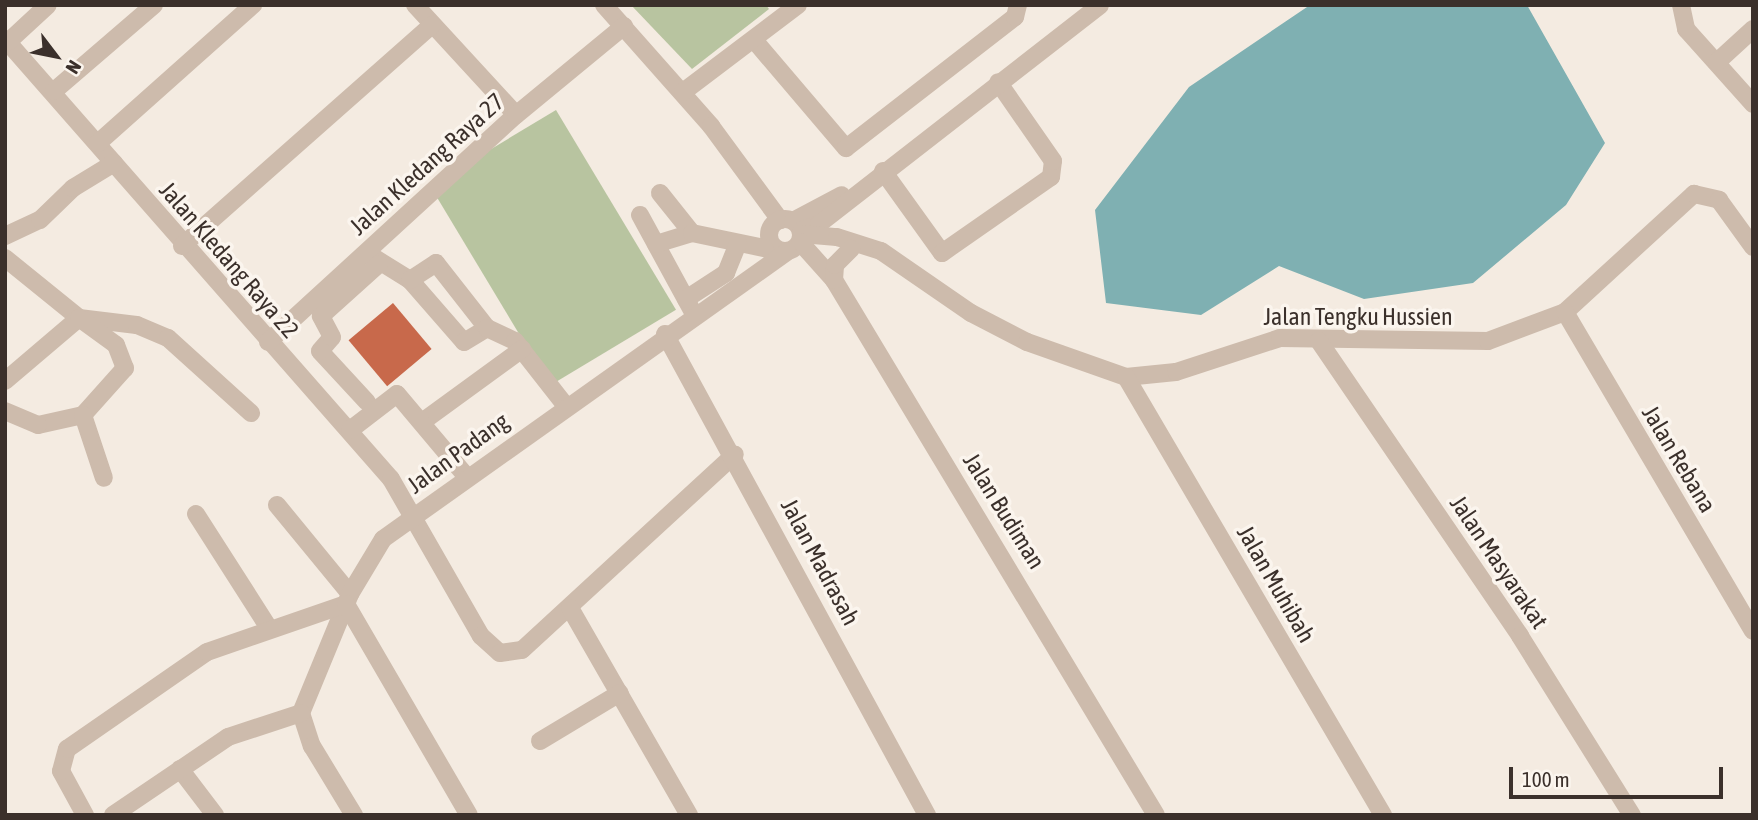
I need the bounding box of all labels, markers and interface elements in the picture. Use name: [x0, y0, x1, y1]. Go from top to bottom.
north arrow: [21, 21, 91, 91]
text: N: [62, 57, 86, 78]
street label: Jalan Kledang Raya 27: [344, 87, 510, 241]
street label: Jalan Kledang Raya 22: [153, 176, 305, 344]
street label: Jalan Tengku Hussien: [1263, 303, 1453, 331]
street label: Jalan Rebana: [1636, 400, 1722, 518]
street label: Jalan Padang: [402, 407, 514, 499]
street label: Jalan Budiman: [957, 448, 1051, 574]
street label: Jalan Masyarakat: [1444, 490, 1554, 634]
street label: Jalan Madrasah: [775, 494, 865, 630]
street label: Jalan Muhibah: [1231, 520, 1321, 648]
scale bar: [1513, 754, 1726, 798]
text: 100 m: [1522, 767, 1570, 791]

